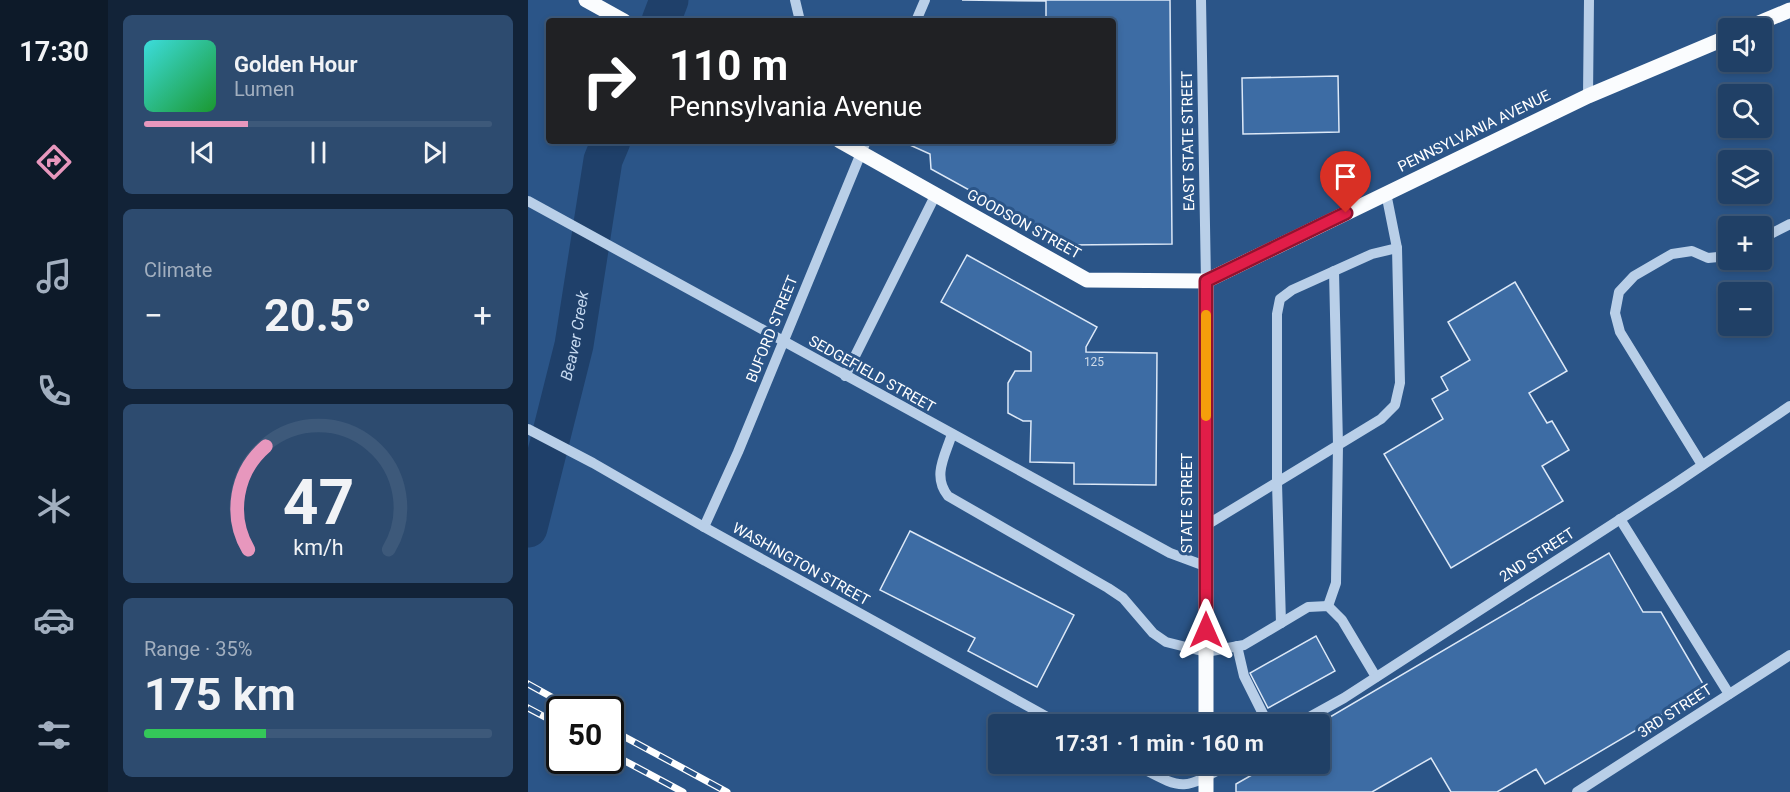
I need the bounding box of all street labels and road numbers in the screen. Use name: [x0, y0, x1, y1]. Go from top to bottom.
street label: EAST STATE STREET: [1178, 71, 1198, 211]
street label: PENNSYLVANIA AVENUE: [1395, 86, 1554, 176]
street label: GOODSON STREET: [964, 185, 1084, 263]
street label: BUFORD STREET: [742, 273, 802, 385]
street label: SEDGEFIELD STREET: [806, 332, 938, 416]
street label: STATE STREET: [1178, 453, 1196, 553]
street label: WASHINGTON STREET: [729, 519, 873, 609]
street label: 2ND STREET: [1496, 524, 1578, 586]
street label: 3RD STREET: [1635, 680, 1715, 742]

